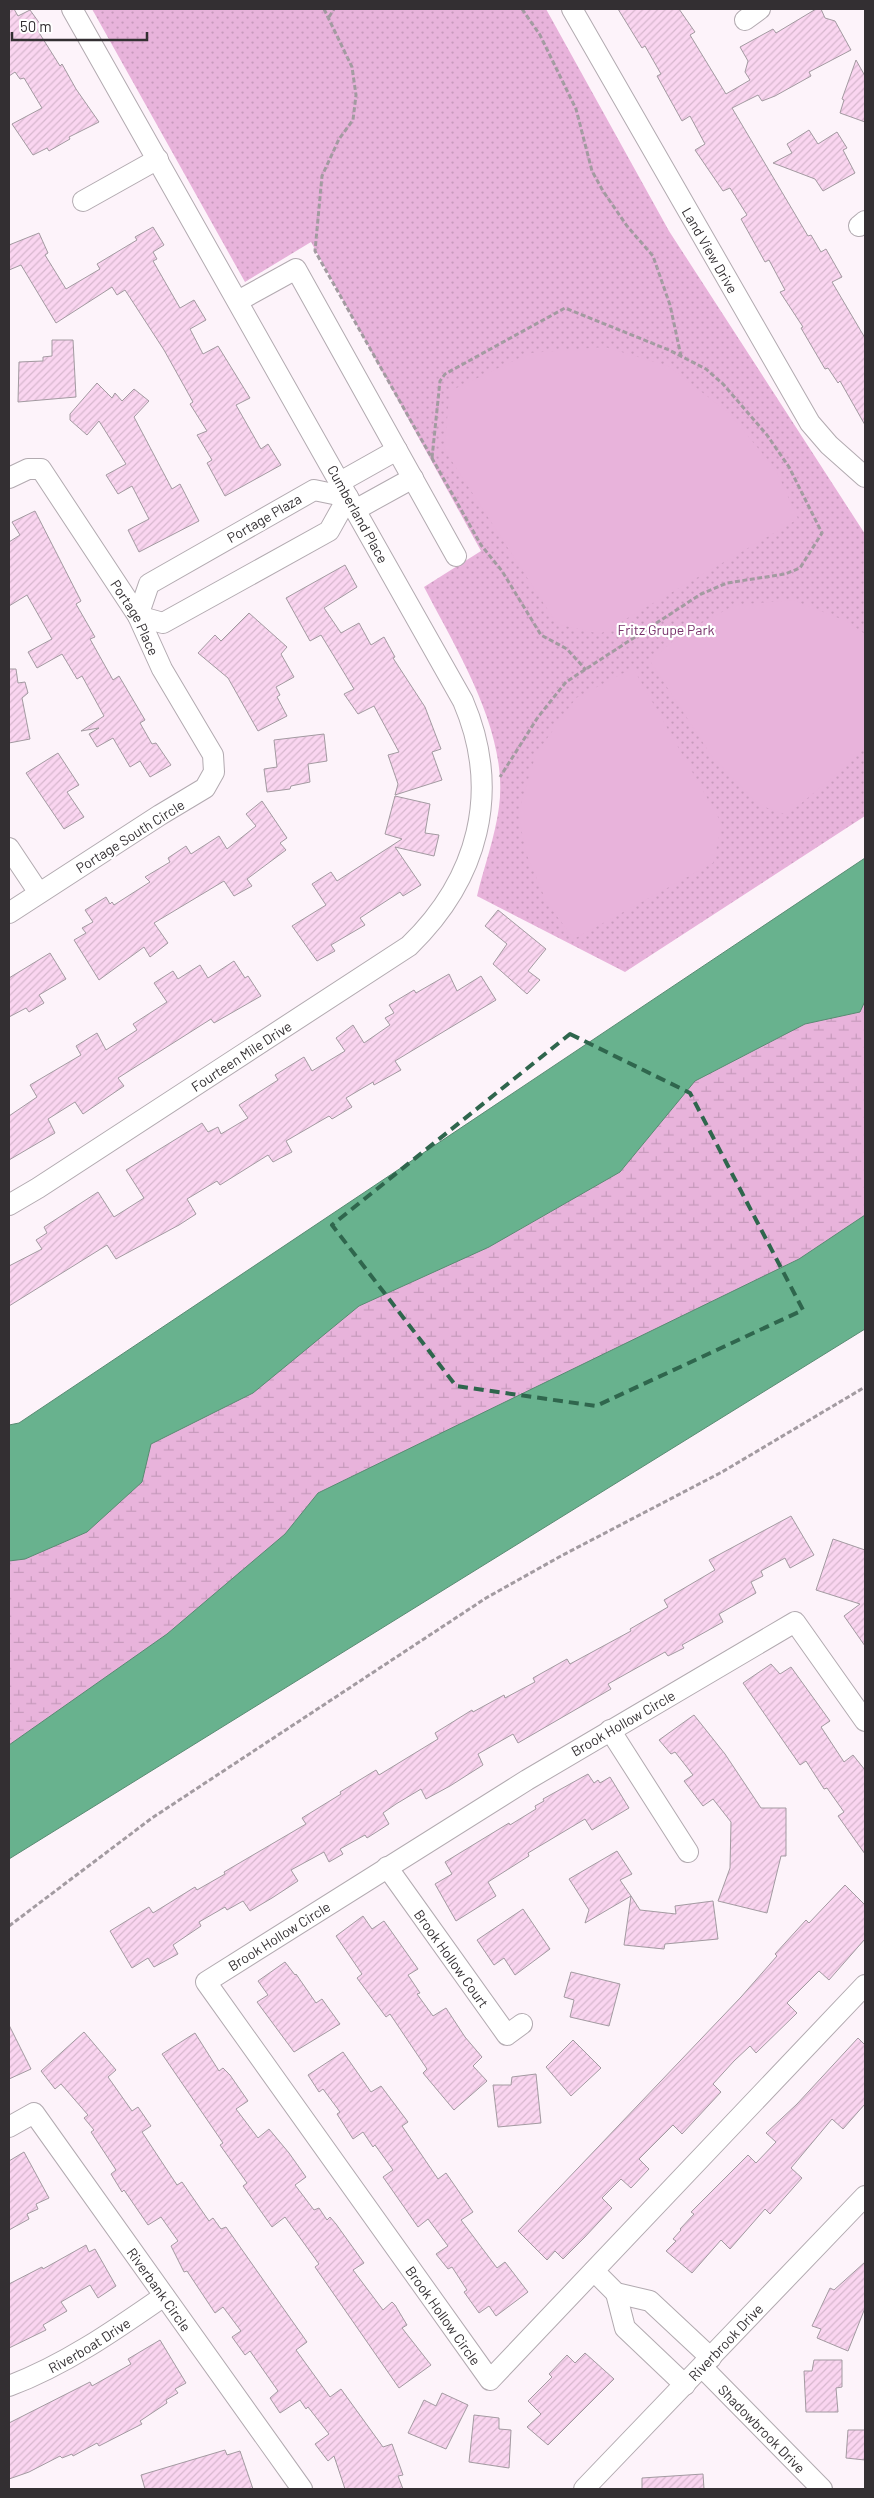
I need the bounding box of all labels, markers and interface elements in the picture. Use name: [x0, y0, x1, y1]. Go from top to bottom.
scale bar: [12, 10, 148, 42]
text: 50 m: [20, 17, 52, 35]
street label: Land View Drive: [679, 204, 742, 296]
street label: Cumberland Place: [324, 462, 392, 566]
street label: Portage Plaza: [224, 490, 304, 546]
street label: Portage Place: [108, 576, 163, 658]
park label: Fritz Grupe Park: [617, 621, 715, 638]
street label: Portage South Circle: [73, 796, 187, 876]
street label: Fourteen Mile Drive: [188, 1017, 294, 1094]
street label: Brook Hollow Circle: [568, 1686, 678, 1760]
street label: Brook Hollow Circle: [225, 1898, 333, 1974]
street label: Brook Hollow Court: [411, 1906, 493, 2010]
street label: Riverbank Circle: [124, 2244, 195, 2334]
street label: Brook Hollow Circle: [403, 2262, 485, 2368]
street label: Riverbrook Drive: [684, 2300, 766, 2384]
street label: Riverboat Drive: [45, 2314, 133, 2376]
street label: Shadowbrook Drive: [715, 2381, 809, 2476]

